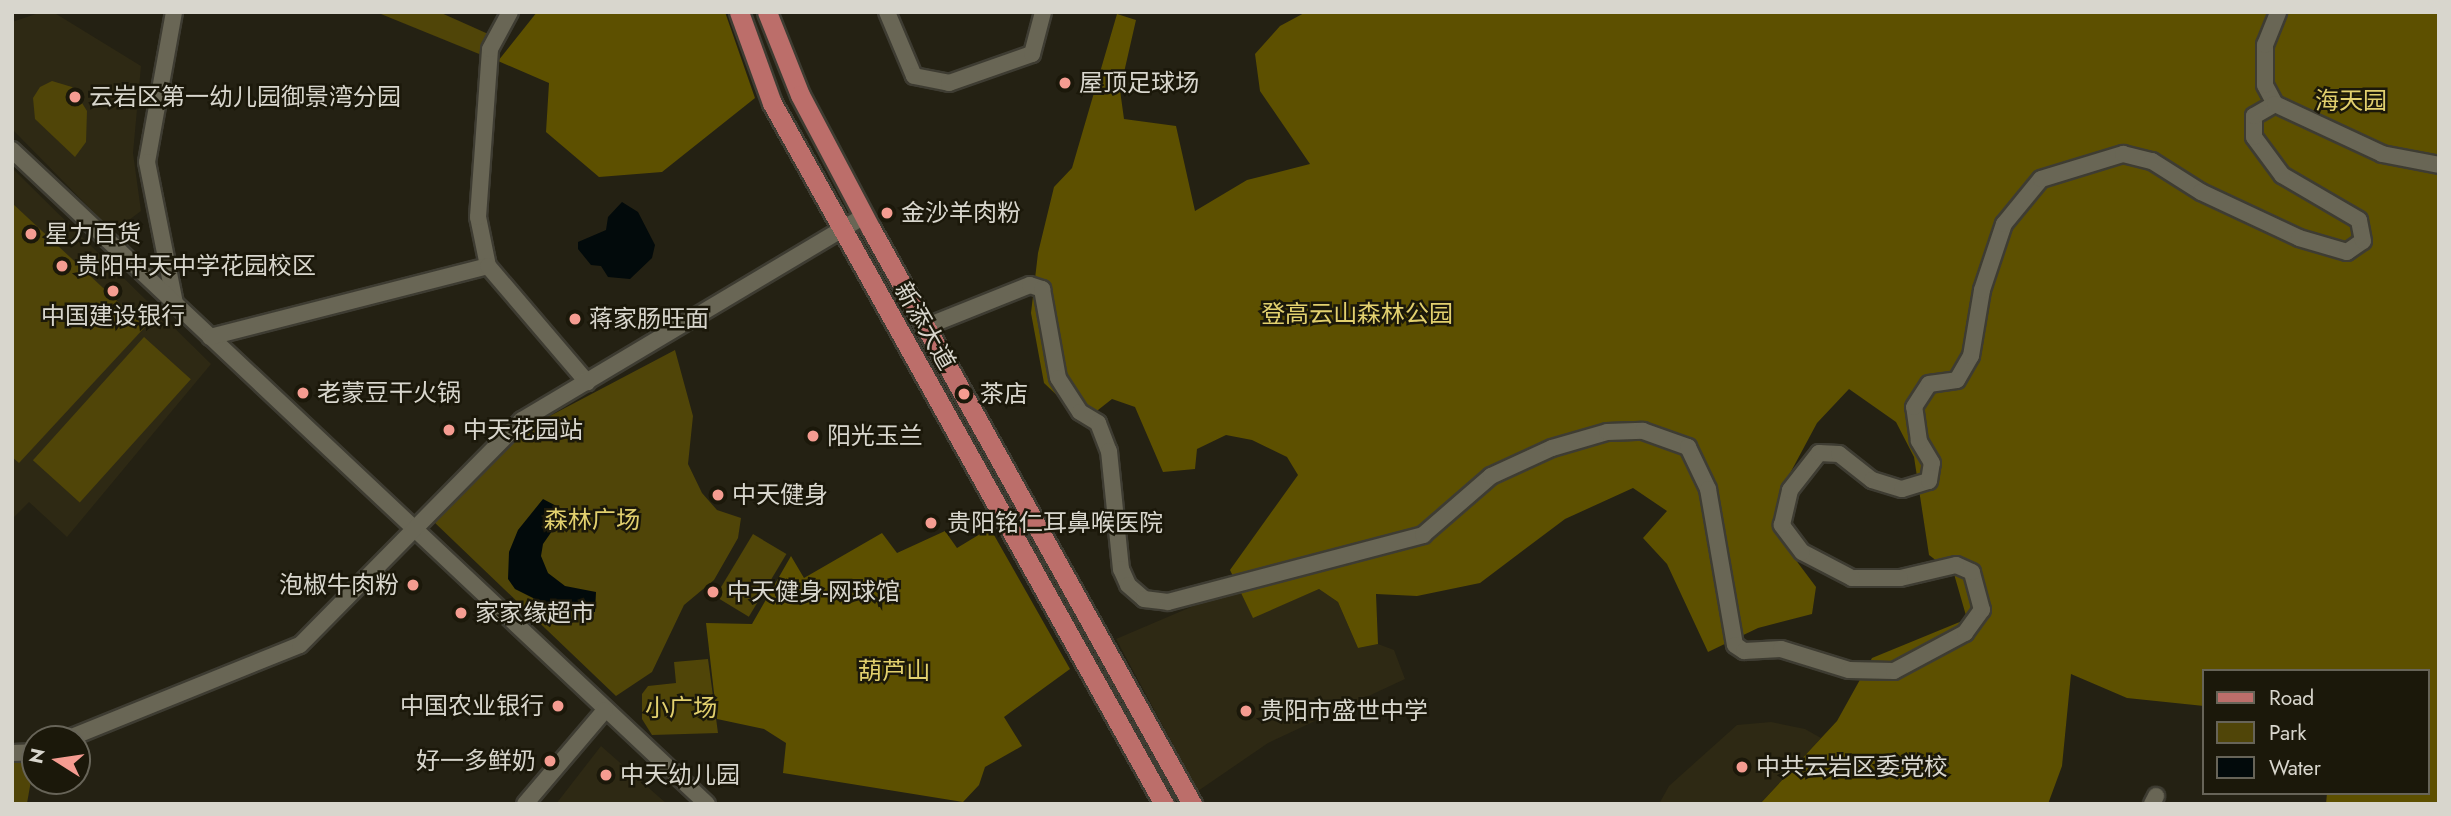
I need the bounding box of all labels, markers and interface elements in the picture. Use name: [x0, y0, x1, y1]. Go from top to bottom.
place label: 屋顶足球场: [1079, 69, 1199, 97]
marker: 屋顶足球场: [1057, 75, 1073, 91]
place label: 云岩区第一幼儿园御景湾分园: [89, 83, 401, 111]
park label: 海天园: [2315, 87, 2387, 115]
marker: 云岩区第一幼儿园御景湾分园: [67, 89, 83, 105]
place label: 金沙羊肉粉: [901, 199, 1021, 227]
marker: 金沙羊肉粉: [879, 205, 895, 221]
place label: 星力百货: [45, 220, 141, 248]
marker: 星力百货: [23, 226, 39, 242]
place label: 贵阳中天中学花园校区: [76, 252, 316, 280]
marker: 贵阳中天中学花园校区: [54, 258, 70, 274]
street label: 新添大道: [889, 277, 961, 375]
marker: 中国建设银行: [105, 283, 121, 299]
park label: 登高云山森林公园: [1261, 300, 1453, 328]
place label: 中国建设银行: [41, 302, 185, 330]
place label: 蒋家肠旺面: [589, 305, 709, 333]
marker: 蒋家肠旺面: [567, 311, 583, 327]
place label: 老蒙豆干火锅: [317, 379, 461, 407]
place label: 茶店: [980, 380, 1028, 408]
marker: 茶店: [954, 384, 974, 404]
marker: 老蒙豆干火锅: [295, 385, 311, 401]
place label: 中天花园站: [463, 416, 583, 444]
marker: 中天花园站: [441, 422, 457, 438]
place label: 阳光玉兰: [827, 422, 923, 450]
marker: 阳光玉兰: [805, 428, 821, 444]
place label: 中天健身: [732, 481, 828, 509]
marker: 中天健身: [710, 487, 726, 503]
park label: 森林广场: [544, 506, 640, 534]
place label: 贵阳铭仁耳鼻喉医院: [947, 509, 1163, 537]
marker: 贵阳铭仁耳鼻喉医院: [921, 513, 941, 533]
place label: 泡椒牛肉粉: [279, 571, 399, 599]
marker: 泡椒牛肉粉: [405, 577, 421, 593]
place label: 中天健身-网球馆: [727, 578, 900, 606]
marker: 中天健身-网球馆: [705, 584, 721, 600]
place label: 家家缘超市: [475, 599, 595, 627]
marker: 家家缘超市: [453, 605, 469, 621]
park label: 葫芦山: [858, 657, 930, 685]
legend: [2202, 669, 2430, 795]
text: Road: [2269, 683, 2314, 713]
place label: 中国农业银行: [400, 692, 544, 720]
park label: 小广场: [645, 694, 717, 722]
place label: 贵阳市盛世中学: [1260, 697, 1428, 725]
marker: 中国农业银行: [550, 698, 566, 714]
marker: 贵阳市盛世中学: [1238, 703, 1254, 719]
text: Park: [2269, 718, 2306, 748]
north arrow: [21, 725, 91, 795]
text: N: [22, 746, 52, 766]
place label: 好一多鲜奶: [416, 747, 536, 775]
marker: 好一多鲜奶: [542, 753, 558, 769]
place label: 中共云岩区委党校: [1756, 753, 1948, 781]
text: Water: [2269, 753, 2321, 783]
marker: 中共云岩区委党校: [1734, 759, 1750, 775]
place label: 中天幼儿园: [620, 761, 740, 789]
marker: 中天幼儿园: [598, 767, 614, 783]

